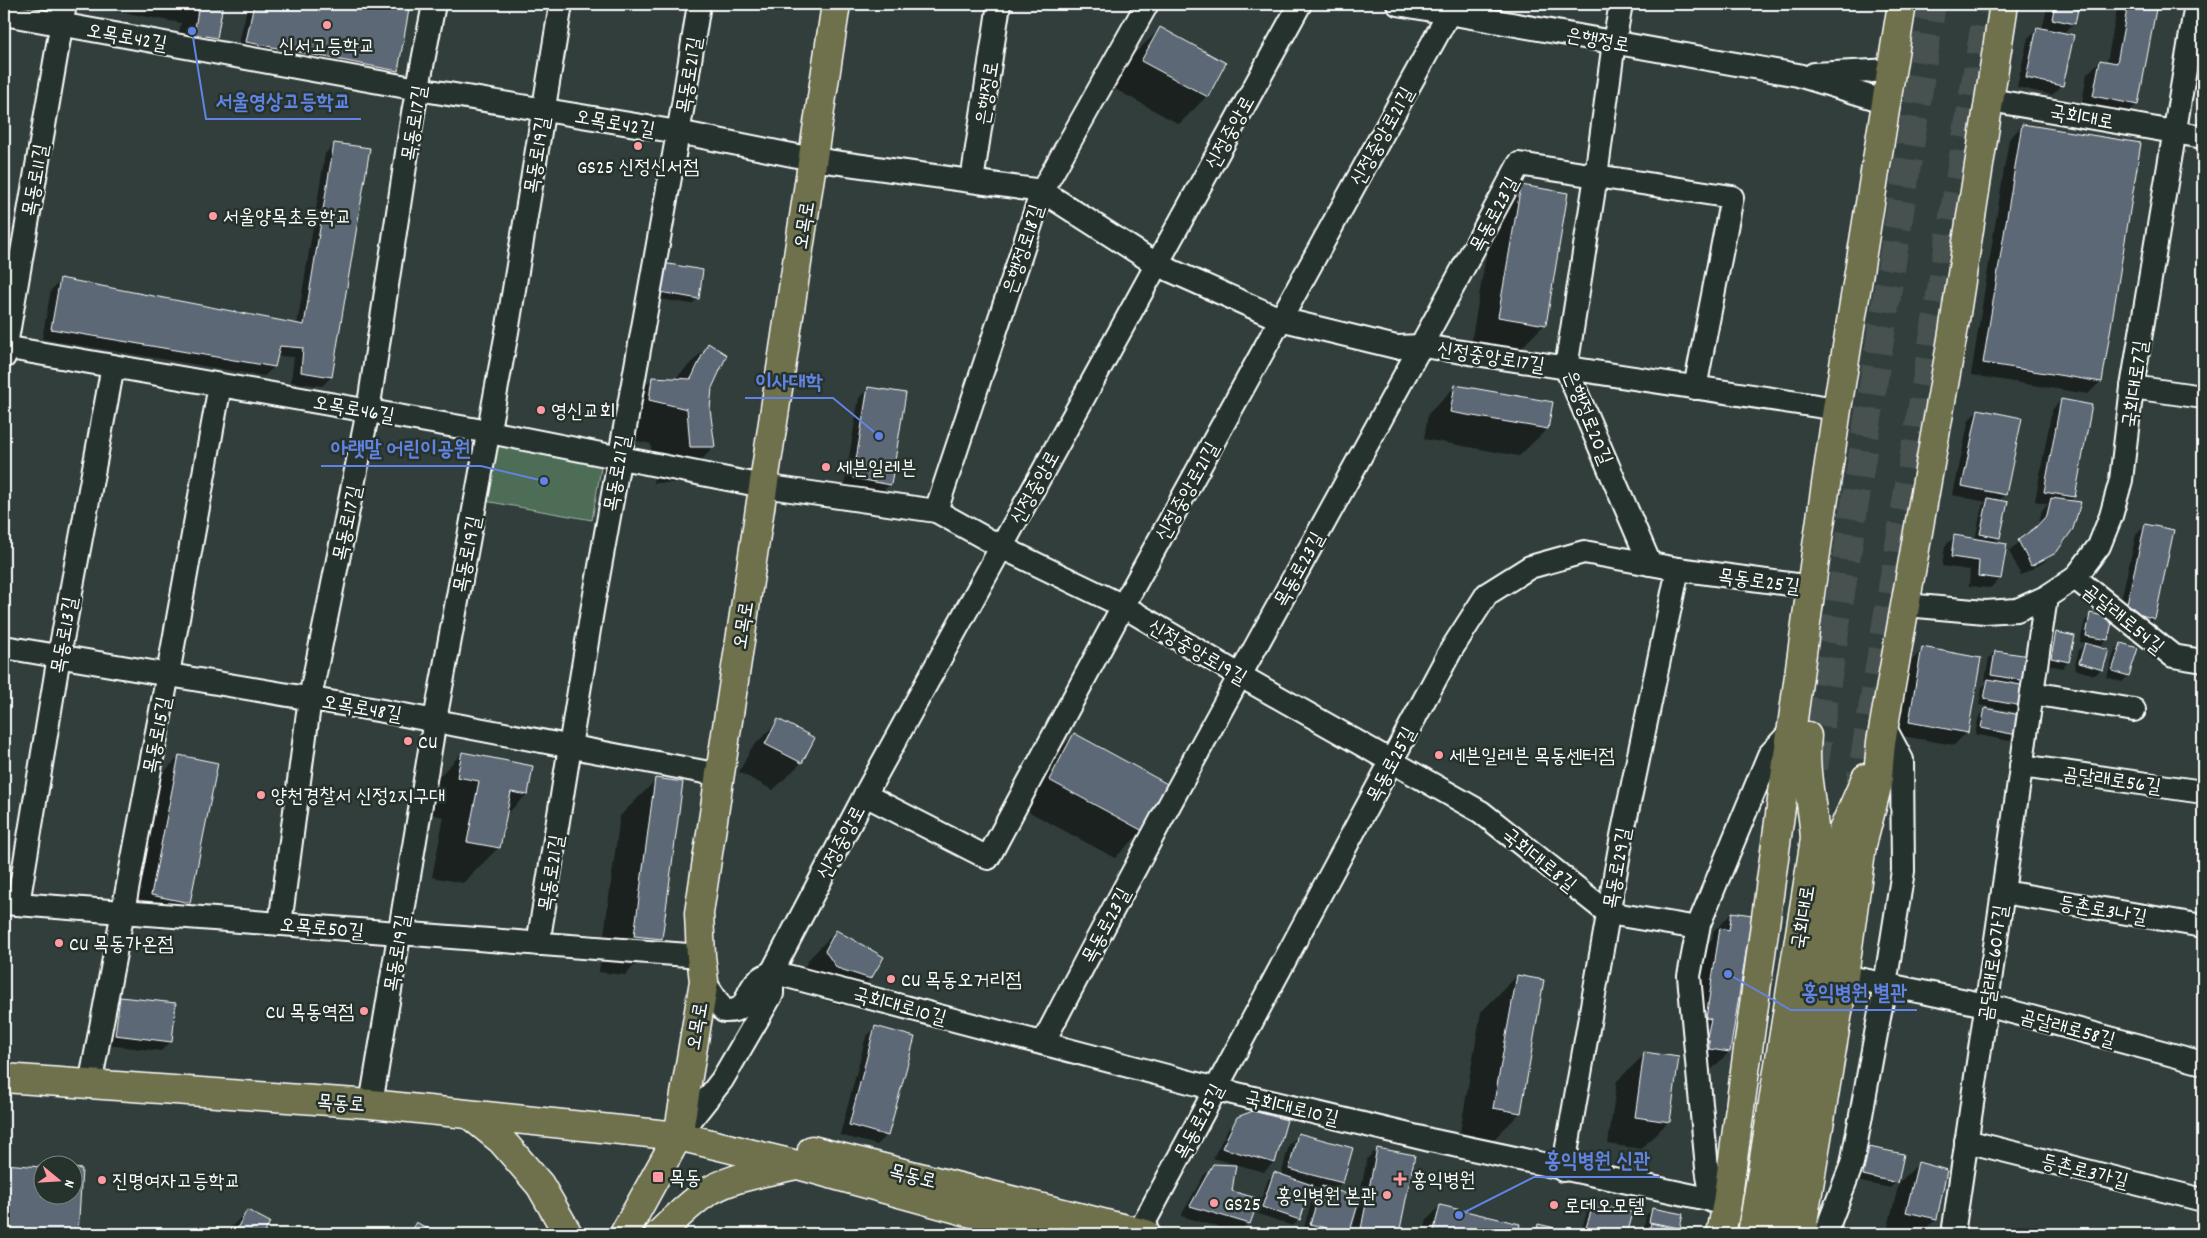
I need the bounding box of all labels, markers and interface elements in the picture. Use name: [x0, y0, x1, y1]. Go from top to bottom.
street label: 오목로42길: [84, 18, 169, 60]
marker: 신서고등학교: [321, 19, 333, 31]
street label: 은행정로: [1563, 23, 1632, 61]
place label: 신서고등학교: [279, 34, 375, 62]
street label: 목동로21길: [671, 35, 711, 116]
street label: 은행정로: [970, 59, 1008, 127]
callout: 서울영상고등학교: [206, 83, 361, 119]
street label: 신정중앙로21길: [1345, 83, 1422, 192]
street label: 목동로17길: [396, 84, 436, 163]
text: 서울영상고등학교: [215, 89, 351, 119]
street label: 신정중앙로: [1200, 91, 1263, 175]
street label: 국회대로: [2047, 100, 2116, 138]
street label: 오목로42길: [572, 104, 657, 146]
street label: 목동로19길: [519, 115, 559, 196]
marker: GS25 신정신서점: [632, 140, 644, 152]
street label: 목동로11길: [17, 142, 57, 219]
place label: GS25 신정신서점: [577, 155, 699, 183]
street label: 목동로23길: [1464, 173, 1527, 258]
street label: 오목로: [788, 199, 824, 252]
street label: 은행정로18길: [997, 201, 1053, 298]
place label: 서울양목초등학교: [223, 205, 352, 233]
marker: 서울양목초등학교: [207, 210, 219, 222]
street label: 신정중앙로17길: [1435, 337, 1546, 381]
street label: 국회대로7길: [2117, 339, 2157, 430]
callout: 이사대학: [745, 362, 833, 398]
street label: 은행정로20길: [1554, 366, 1618, 470]
text: 이사대학: [755, 369, 823, 399]
street label: 오목로46길: [310, 390, 397, 432]
place label: 영신교회: [551, 399, 615, 427]
marker: 영신교회: [535, 404, 547, 416]
callout: 아랫말 어린이공원: [321, 430, 481, 466]
street label: 목동로21길: [598, 433, 639, 514]
text: 아랫말 어린이공원: [331, 436, 471, 466]
street label: 신정중앙로21길: [1150, 438, 1227, 547]
street label: 신정중앙로: [1005, 446, 1068, 530]
place label: 세븐일레븐: [836, 456, 916, 484]
marker: 세븐일레븐: [820, 461, 832, 473]
street label: 목동로17길: [327, 483, 371, 564]
street label: 목동로19길: [448, 514, 490, 595]
street label: 목동로23길: [1269, 528, 1333, 613]
street label: 목동로25길: [1716, 563, 1801, 603]
street label: 곰달래로54길: [2075, 579, 2169, 662]
street label: 목동로13길: [45, 595, 86, 676]
street label: 오목로: [727, 599, 763, 652]
street label: 신정중앙로19길: [1142, 614, 1251, 693]
street label: 오목로48길: [319, 689, 404, 731]
street label: 목동로15길: [138, 695, 180, 777]
street label: 목동로25길: [1361, 722, 1424, 808]
place label: CU: [418, 730, 438, 758]
marker: CU: [402, 735, 414, 747]
place label: 세븐일레븐 목동센터점: [1449, 744, 1615, 772]
marker: 세븐일레븐 목동센터점: [1433, 749, 1445, 761]
street label: 곰달래로56길: [2060, 761, 2163, 803]
place label: 양천경찰서 신정2지구대: [271, 784, 445, 812]
marker: 양천경찰서 신정2지구대: [255, 789, 267, 801]
street label: 신정중앙로: [811, 801, 874, 886]
street label: 국회대로8길: [1495, 823, 1581, 900]
street label: 목동로29길: [1598, 826, 1640, 911]
street label: 목동로21길: [533, 833, 573, 914]
street label: 국회대로: [1786, 883, 1824, 951]
street label: 목동로23길: [1076, 884, 1139, 969]
street label: 등촌로3나길: [2056, 890, 2149, 934]
street label: 곰달래로60가길: [1973, 903, 2017, 1023]
street label: 오목로50길: [278, 912, 365, 948]
street label: 목동로19길: [379, 913, 419, 994]
place label: CU 목동가온점: [69, 932, 174, 960]
marker: CU 목동가온점: [53, 937, 65, 949]
place label: CU 목동오거리점: [901, 968, 1022, 996]
marker: CU 목동오거리점: [885, 973, 897, 985]
callout: 홍익병원 별관: [1791, 974, 1917, 1010]
text: 홍익병원 별관: [1801, 980, 1907, 1010]
street label: 국회대로10길: [849, 982, 949, 1034]
place label: CU 목동역점: [266, 1000, 354, 1028]
street label: 오목로: [681, 1000, 717, 1053]
street label: 곰달래로58길: [2016, 1004, 2118, 1056]
marker: CU 목동역점: [358, 1005, 370, 1017]
street label: 목동로25길: [1169, 1079, 1232, 1165]
street label: 국회대로10길: [1242, 1086, 1341, 1134]
street label: 목동로: [316, 1089, 366, 1121]
callout: 홍익병원 신관: [1534, 1141, 1660, 1177]
text: 홍익병원 신관: [1544, 1148, 1650, 1178]
street label: 등촌로3가길: [2038, 1149, 2131, 1197]
north arrow: [32, 1156, 82, 1206]
street label: 목동로: [885, 1158, 939, 1197]
place label: 목동: [669, 1166, 701, 1194]
place label: 홍익병원: [1411, 1168, 1475, 1196]
place label: 진명여자고등학교: [112, 1169, 241, 1197]
marker: 목동: [651, 1170, 665, 1184]
marker: 홍익병원: [1393, 1172, 1407, 1186]
marker: 진명여자고등학교: [96, 1174, 108, 1186]
text: N: [58, 1177, 79, 1190]
place label: 홍익병원 본관: [1276, 1184, 1377, 1212]
marker: 홍익병원 본관: [1381, 1189, 1393, 1201]
place label: GS25: [1224, 1192, 1261, 1220]
place label: 로데오모텔: [1564, 1194, 1644, 1222]
marker: GS25: [1208, 1197, 1220, 1209]
marker: 로데오모텔: [1548, 1199, 1560, 1211]

